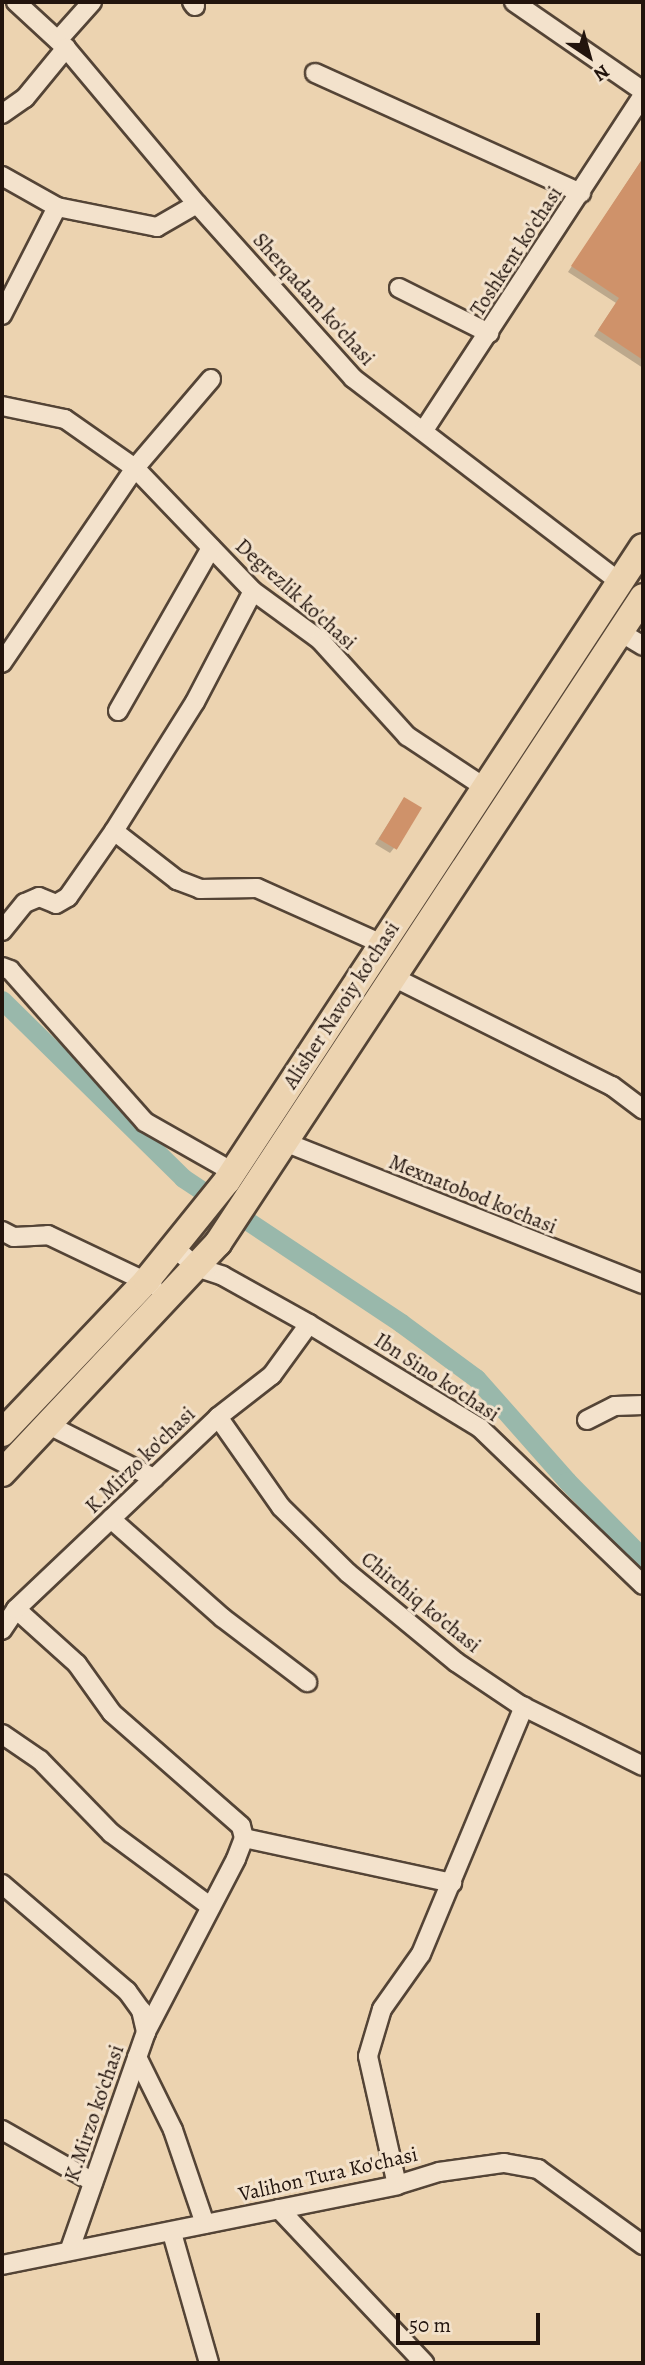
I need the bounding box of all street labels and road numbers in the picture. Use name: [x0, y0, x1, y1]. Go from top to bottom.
street label: Toshkent ko'chasi: [465, 181, 567, 321]
street label: Sherqadam ko'chasi: [248, 227, 380, 371]
street label: Degrezlik ko'chasi: [230, 533, 362, 655]
street label: Alisher Navoiy ko'chasi: [278, 917, 404, 1093]
street label: Mexnatobod ko'chasi: [385, 1149, 561, 1239]
street label: Ibn Sino ko‘chasi: [370, 1327, 504, 1427]
street label: K.Mirzo ko'chasi: [80, 1401, 200, 1519]
street label: Chirchiq ko’chasi: [356, 1546, 486, 1658]
street label: K.Mirzo ko'chasi: [59, 2041, 129, 2185]
street label: Valihon Tura Ko'chasi: [236, 2141, 420, 2207]

